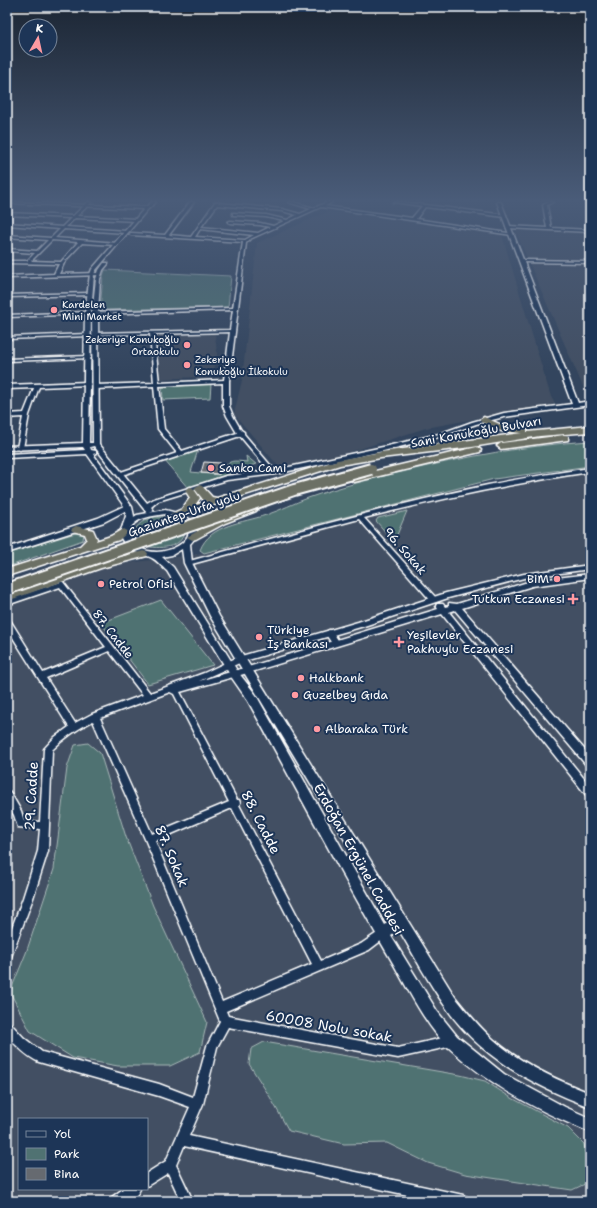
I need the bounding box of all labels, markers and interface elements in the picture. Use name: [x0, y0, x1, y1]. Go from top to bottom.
north arrow: [18, 18, 58, 58]
text: K: [35, 21, 45, 37]
place label: Kardelen Mini Market: [62, 298, 122, 323]
marker: Kardelen Mini Market: [49, 305, 59, 315]
place label: Zekeriye Konukoğlu Ortaokulu: [85, 333, 179, 358]
marker: Zekeriye Konukoğlu Ortaokulu: [182, 340, 192, 350]
place label: Zekeriye Konukoğlu İlkokulu: [195, 353, 288, 378]
marker: Zekeriye Konukoğlu İlkokulu: [182, 360, 192, 370]
street label: Sani Konukoğlu Bulvarı: [410, 413, 542, 451]
place label: Sanko Cami: [219, 460, 286, 476]
marker: Sanko Cami: [206, 463, 216, 473]
street label: Gaziantep-Urfa yolu: [126, 487, 242, 541]
street label: 96. Sokak: [380, 524, 430, 578]
place label: BiM: [527, 571, 549, 587]
marker: BiM: [552, 574, 562, 584]
place label: Petrol Ofisi: [109, 576, 173, 592]
marker: Petrol Ofisi: [96, 579, 106, 589]
place label: Tutkun Eczanesi: [472, 591, 565, 607]
marker: Tutkun Eczanesi: [568, 594, 578, 604]
street label: 87. Cadde: [89, 606, 137, 662]
place label: Türkiye İş Bankası: [267, 622, 328, 652]
place label: Yeşilevler Pakhuylu Eczanesi: [407, 627, 513, 657]
marker: Türkiye İş Bankası: [254, 632, 264, 642]
marker: Yeşilevler Pakhuylu Eczanesi: [394, 637, 404, 647]
place label: Halkbank: [309, 670, 364, 686]
marker: Halkbank: [296, 673, 306, 683]
place label: Guzelbey Gıda: [303, 687, 389, 703]
marker: Guzelbey Gıda: [290, 690, 300, 700]
place label: Albaraka Türk: [325, 721, 408, 737]
marker: Albaraka Türk: [312, 724, 322, 734]
street label: 29. Cadde: [20, 761, 42, 831]
street label: Erdoğan Ergünel Caddesi: [310, 780, 408, 938]
street label: 88. Cadde: [237, 787, 285, 857]
street label: 87. Sokak: [151, 822, 193, 890]
street label: 60008 Nolu sokak: [264, 1006, 394, 1046]
legend: [18, 1118, 148, 1190]
text: Yol: [54, 1126, 71, 1142]
text: Park: [54, 1146, 80, 1162]
text: Bina: [54, 1166, 80, 1182]

